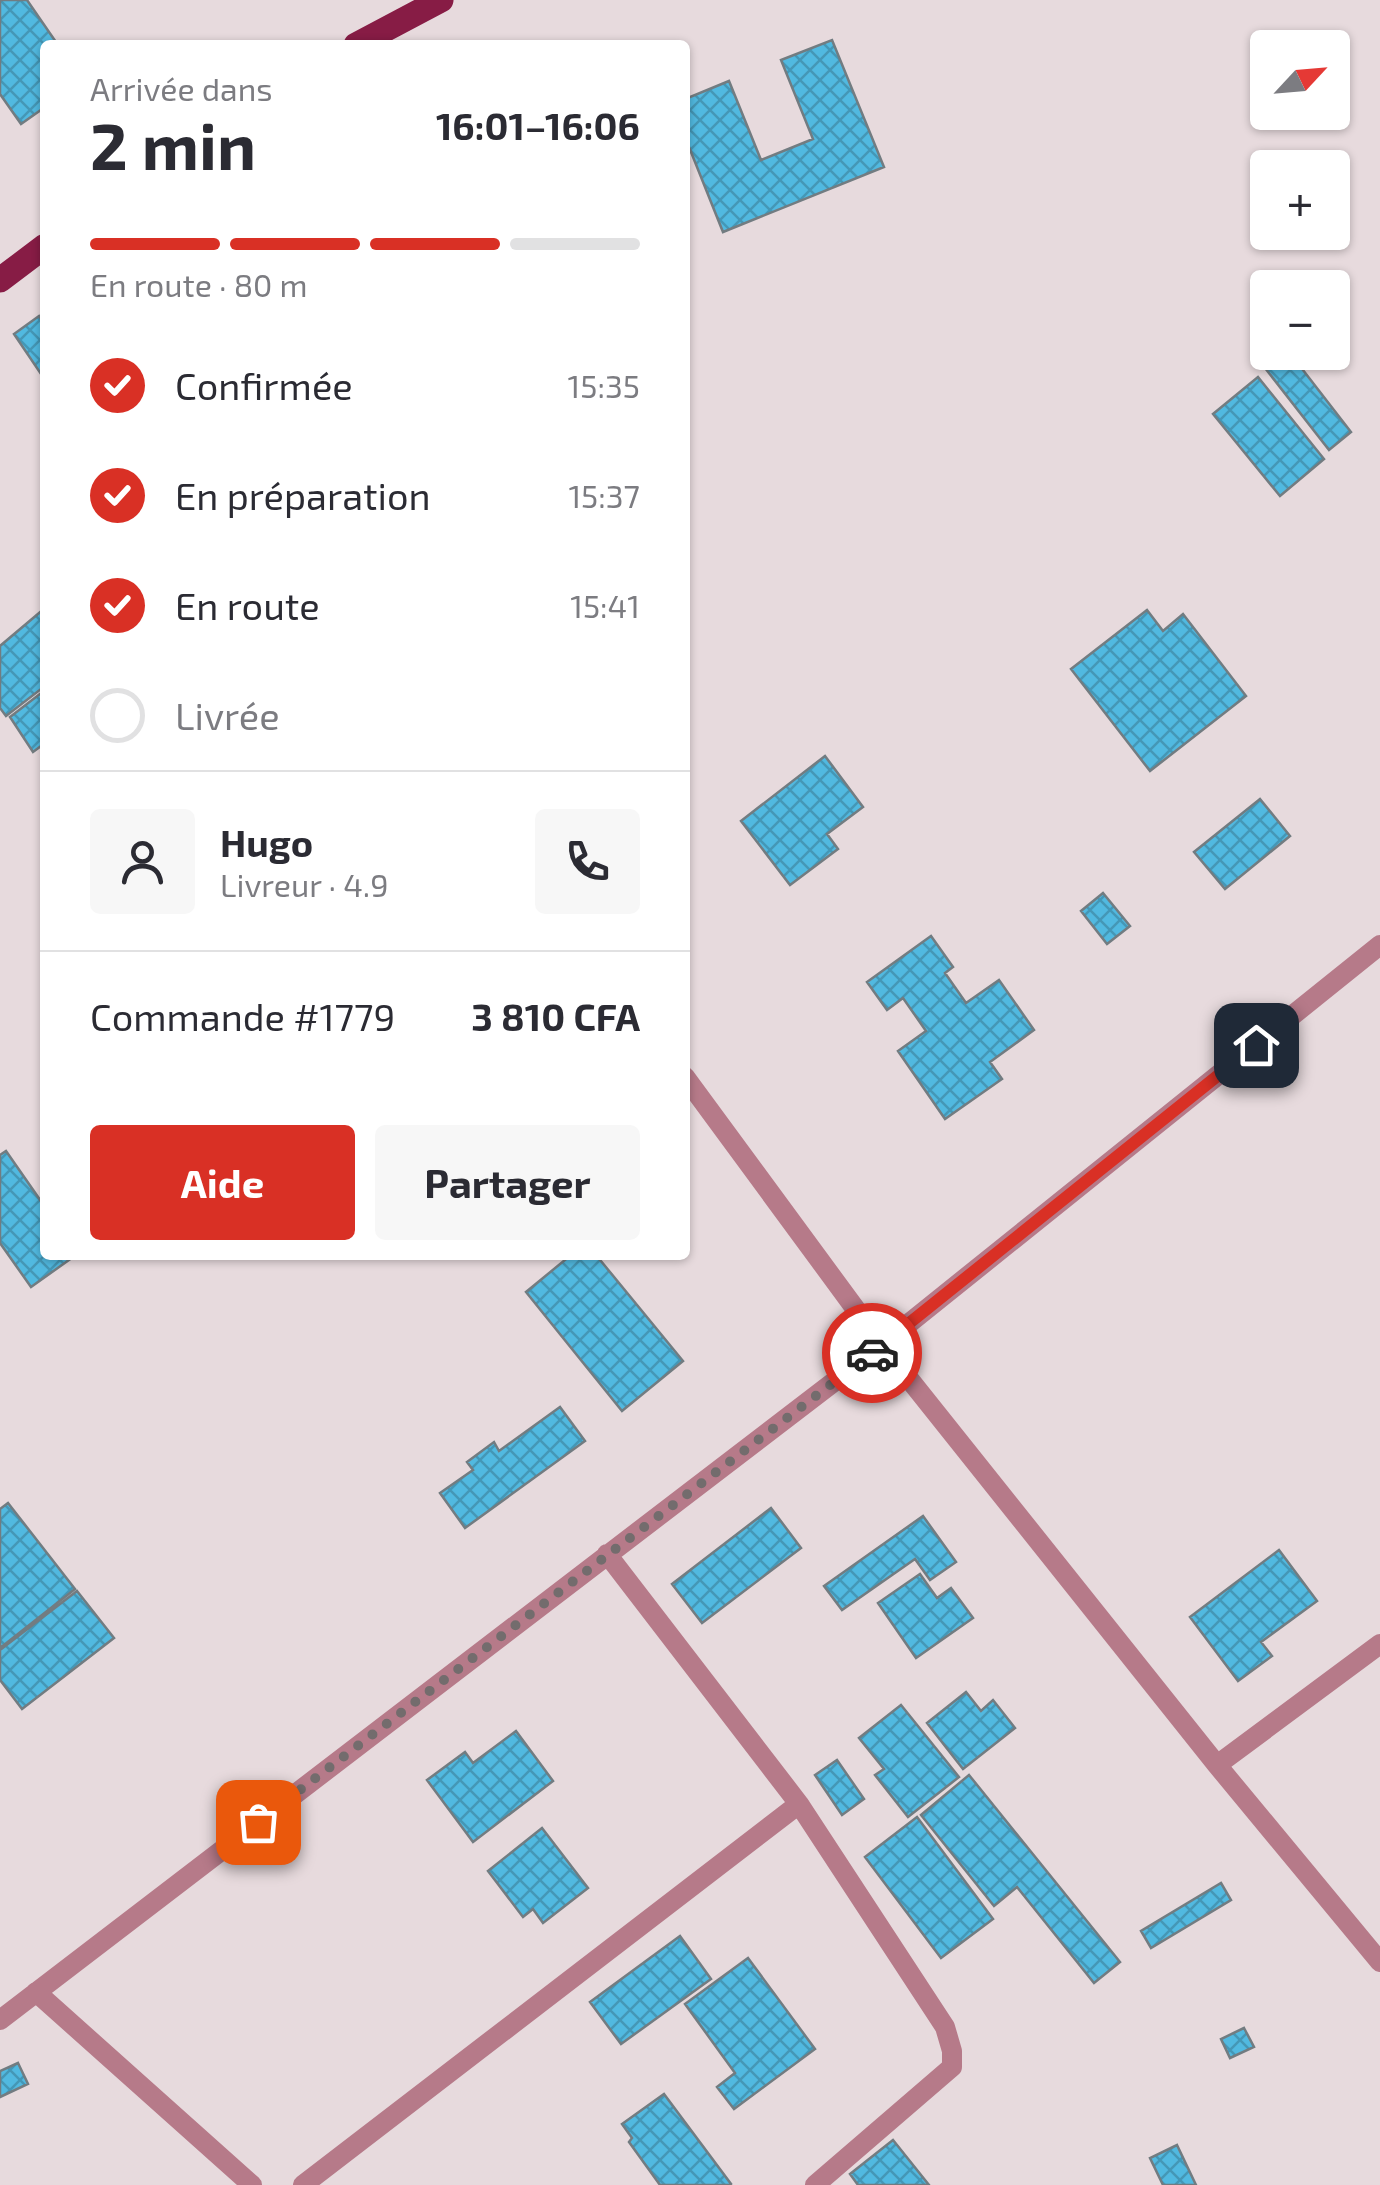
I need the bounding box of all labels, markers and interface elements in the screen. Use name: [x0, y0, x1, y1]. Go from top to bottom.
north arrow: [1250, 30, 1350, 130]
map controls: [1250, 30, 1350, 370]
text: Arrivée dans: [90, 69, 273, 107]
text: 16:01–16:06: [436, 102, 640, 148]
text: 2 min: [90, 105, 256, 183]
button: +: [1250, 150, 1350, 250]
text: En route · 80 m: [90, 265, 308, 303]
button: −: [1250, 270, 1350, 370]
icon: check: [90, 358, 145, 413]
text: Confirmée: [175, 362, 353, 408]
text: 15:35: [568, 366, 640, 404]
icon: check: [90, 468, 145, 523]
text: En préparation: [175, 472, 431, 518]
text: 15:37: [568, 476, 640, 514]
icon: check: [90, 578, 145, 633]
text: En route: [175, 582, 320, 628]
text: 15:41: [570, 586, 640, 624]
text: Livrée: [175, 692, 280, 738]
button: person: [90, 809, 195, 914]
button: phone: [535, 809, 640, 914]
text: Hugo: [220, 819, 313, 865]
text: Livreur · 4.9: [220, 865, 388, 903]
text: Commande #1779: [90, 993, 395, 1039]
text: 3 810 CFA: [471, 993, 640, 1039]
pin: [1214, 1003, 1299, 1088]
icon: home: [1229, 1018, 1284, 1073]
button: Aide: [90, 1125, 355, 1240]
button: Partager: [375, 1125, 640, 1240]
courier: [822, 1303, 922, 1403]
icon: car: [845, 1326, 900, 1381]
pin: [216, 1780, 301, 1865]
icon: bag: [231, 1795, 286, 1850]

